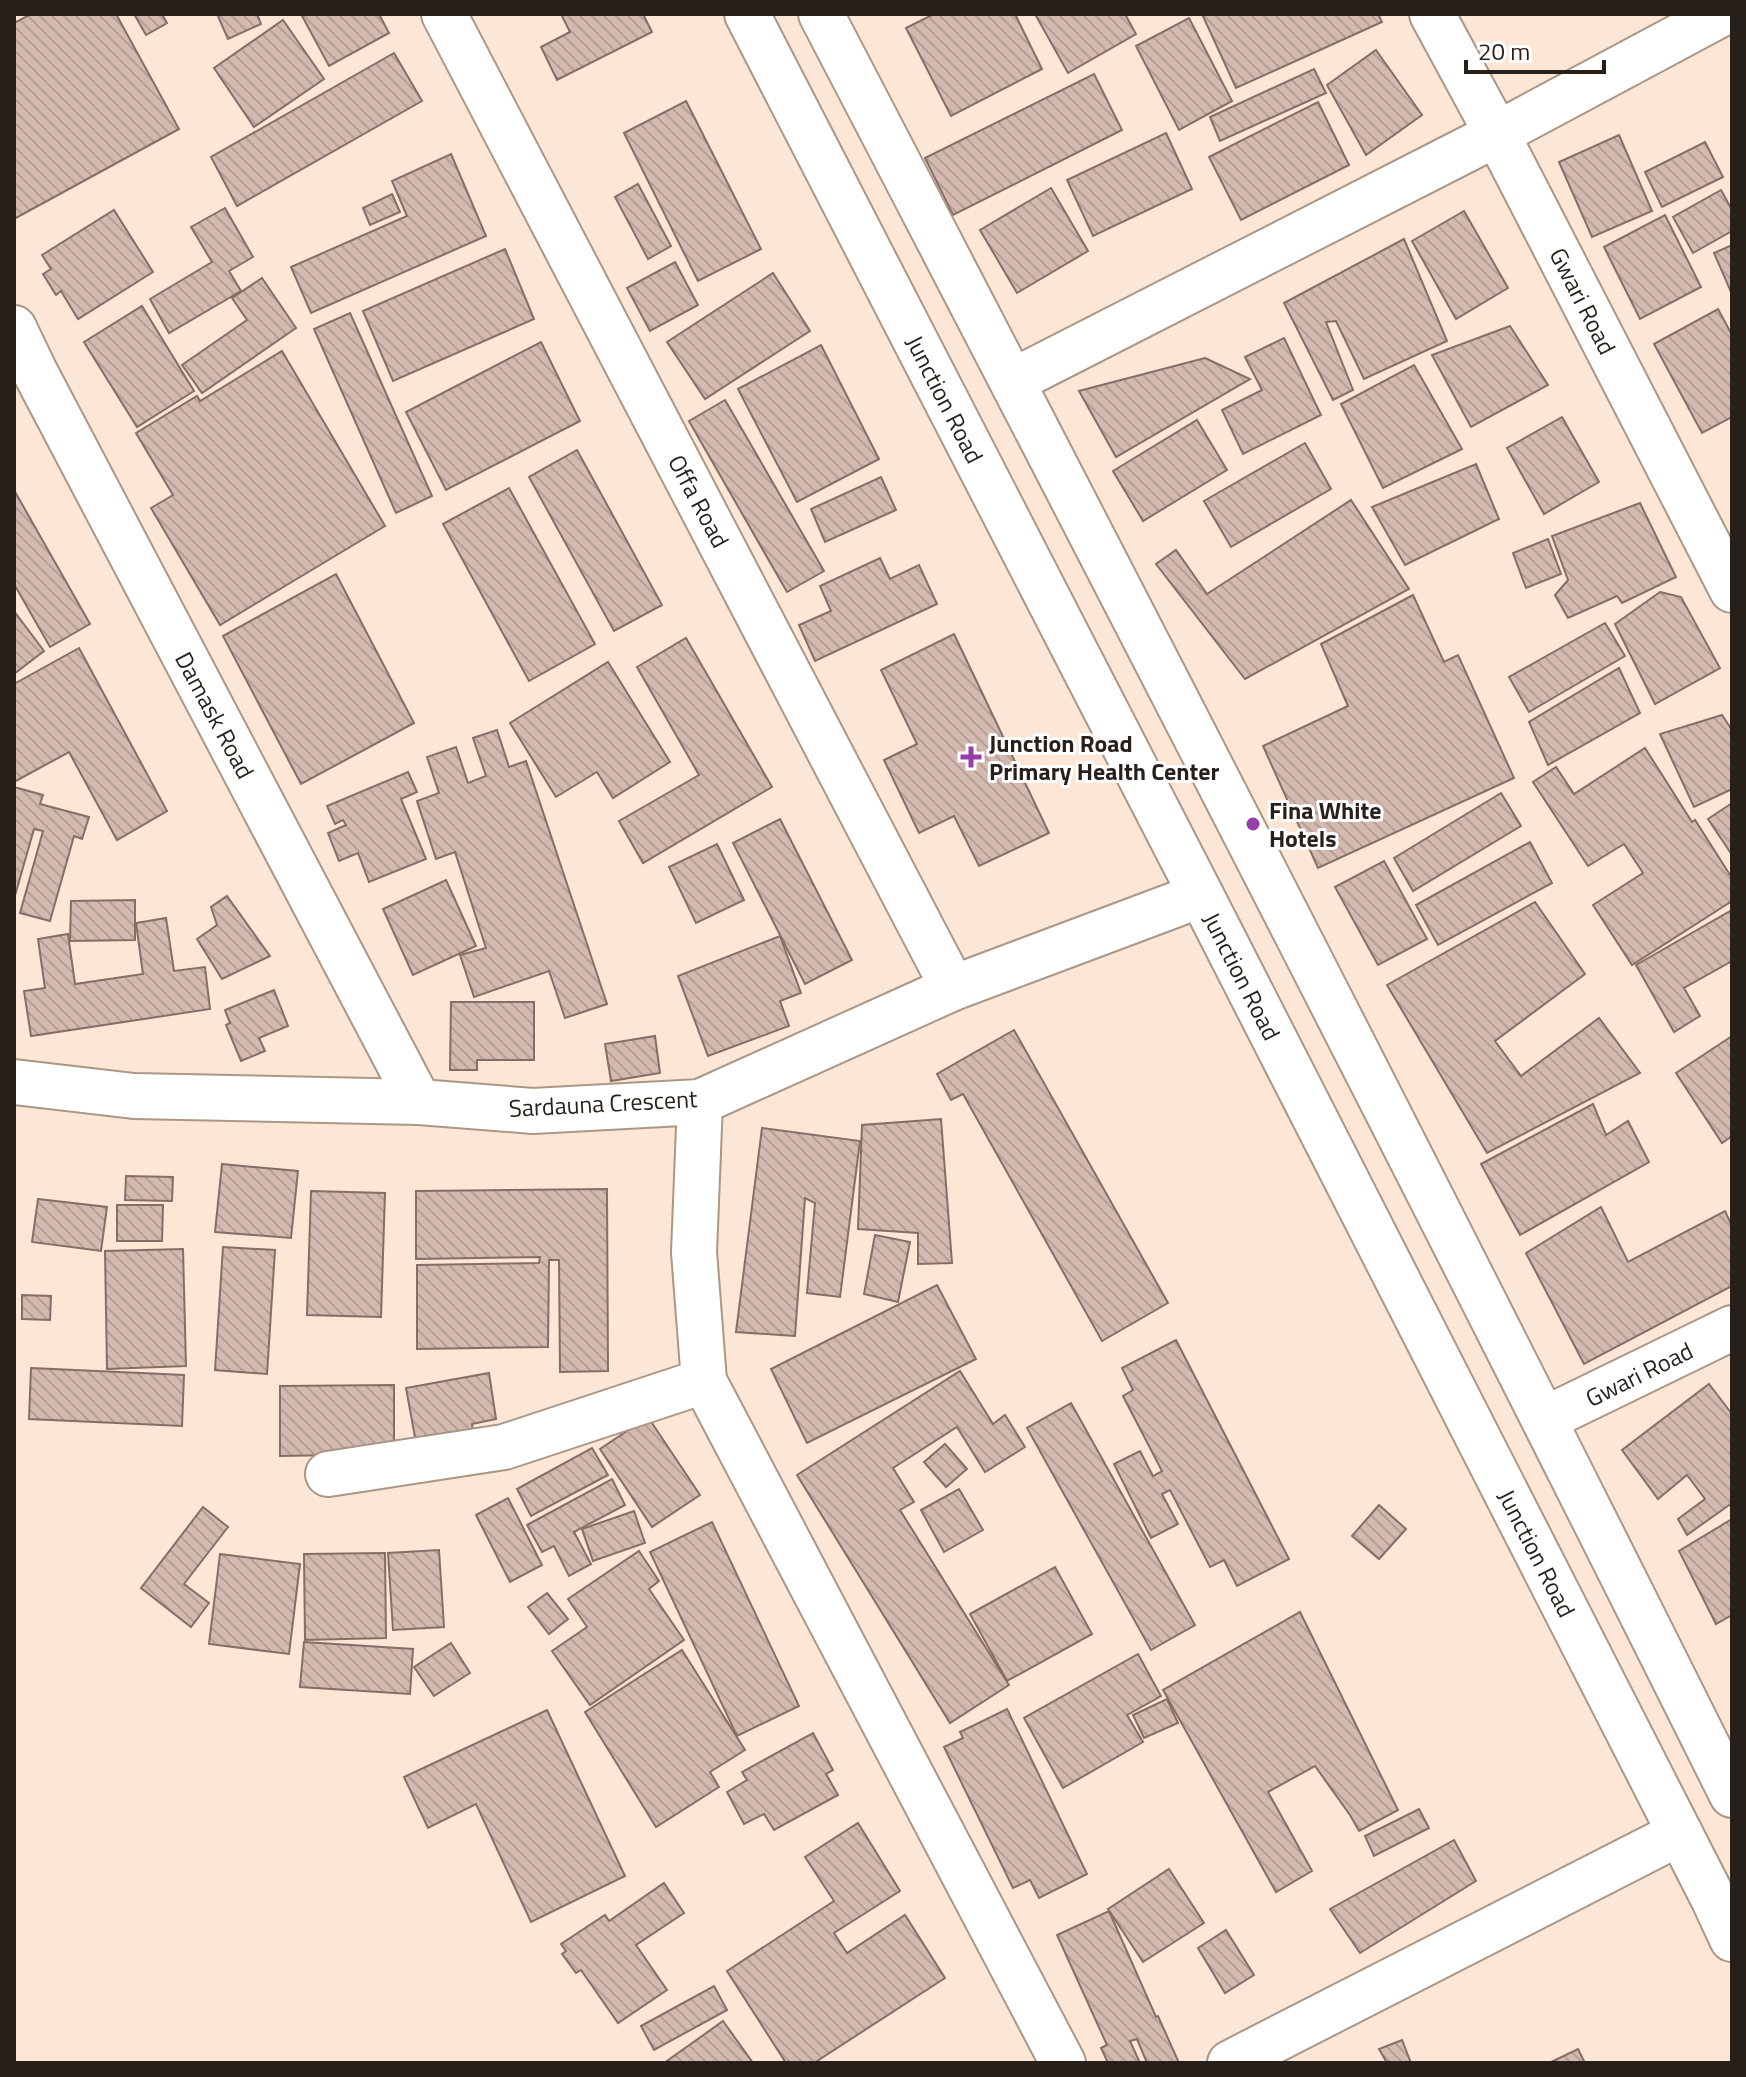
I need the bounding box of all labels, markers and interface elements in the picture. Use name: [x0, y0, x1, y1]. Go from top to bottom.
scale bar: [1466, 24, 1604, 74]
text: 20 m: [1478, 33, 1530, 69]
street label: Gwari Road: [1541, 241, 1625, 361]
street label: Junction Road: [897, 329, 993, 469]
street label: Offa Road: [659, 448, 739, 554]
street label: Damask Road: [166, 645, 264, 785]
place label: Junction Road Primary Health Center: [989, 725, 1220, 789]
marker: Junction Road Primary Health Center: [960, 746, 982, 768]
place label: Fina White Hotels: [1269, 792, 1382, 856]
marker: Fina White Hotels: [1244, 815, 1262, 833]
street label: Junction Road: [1194, 906, 1290, 1046]
street label: Sardauna Crescent: [508, 1080, 699, 1126]
street label: Gwari Road: [1579, 1332, 1699, 1416]
street label: Junction Road: [1489, 1483, 1585, 1623]

